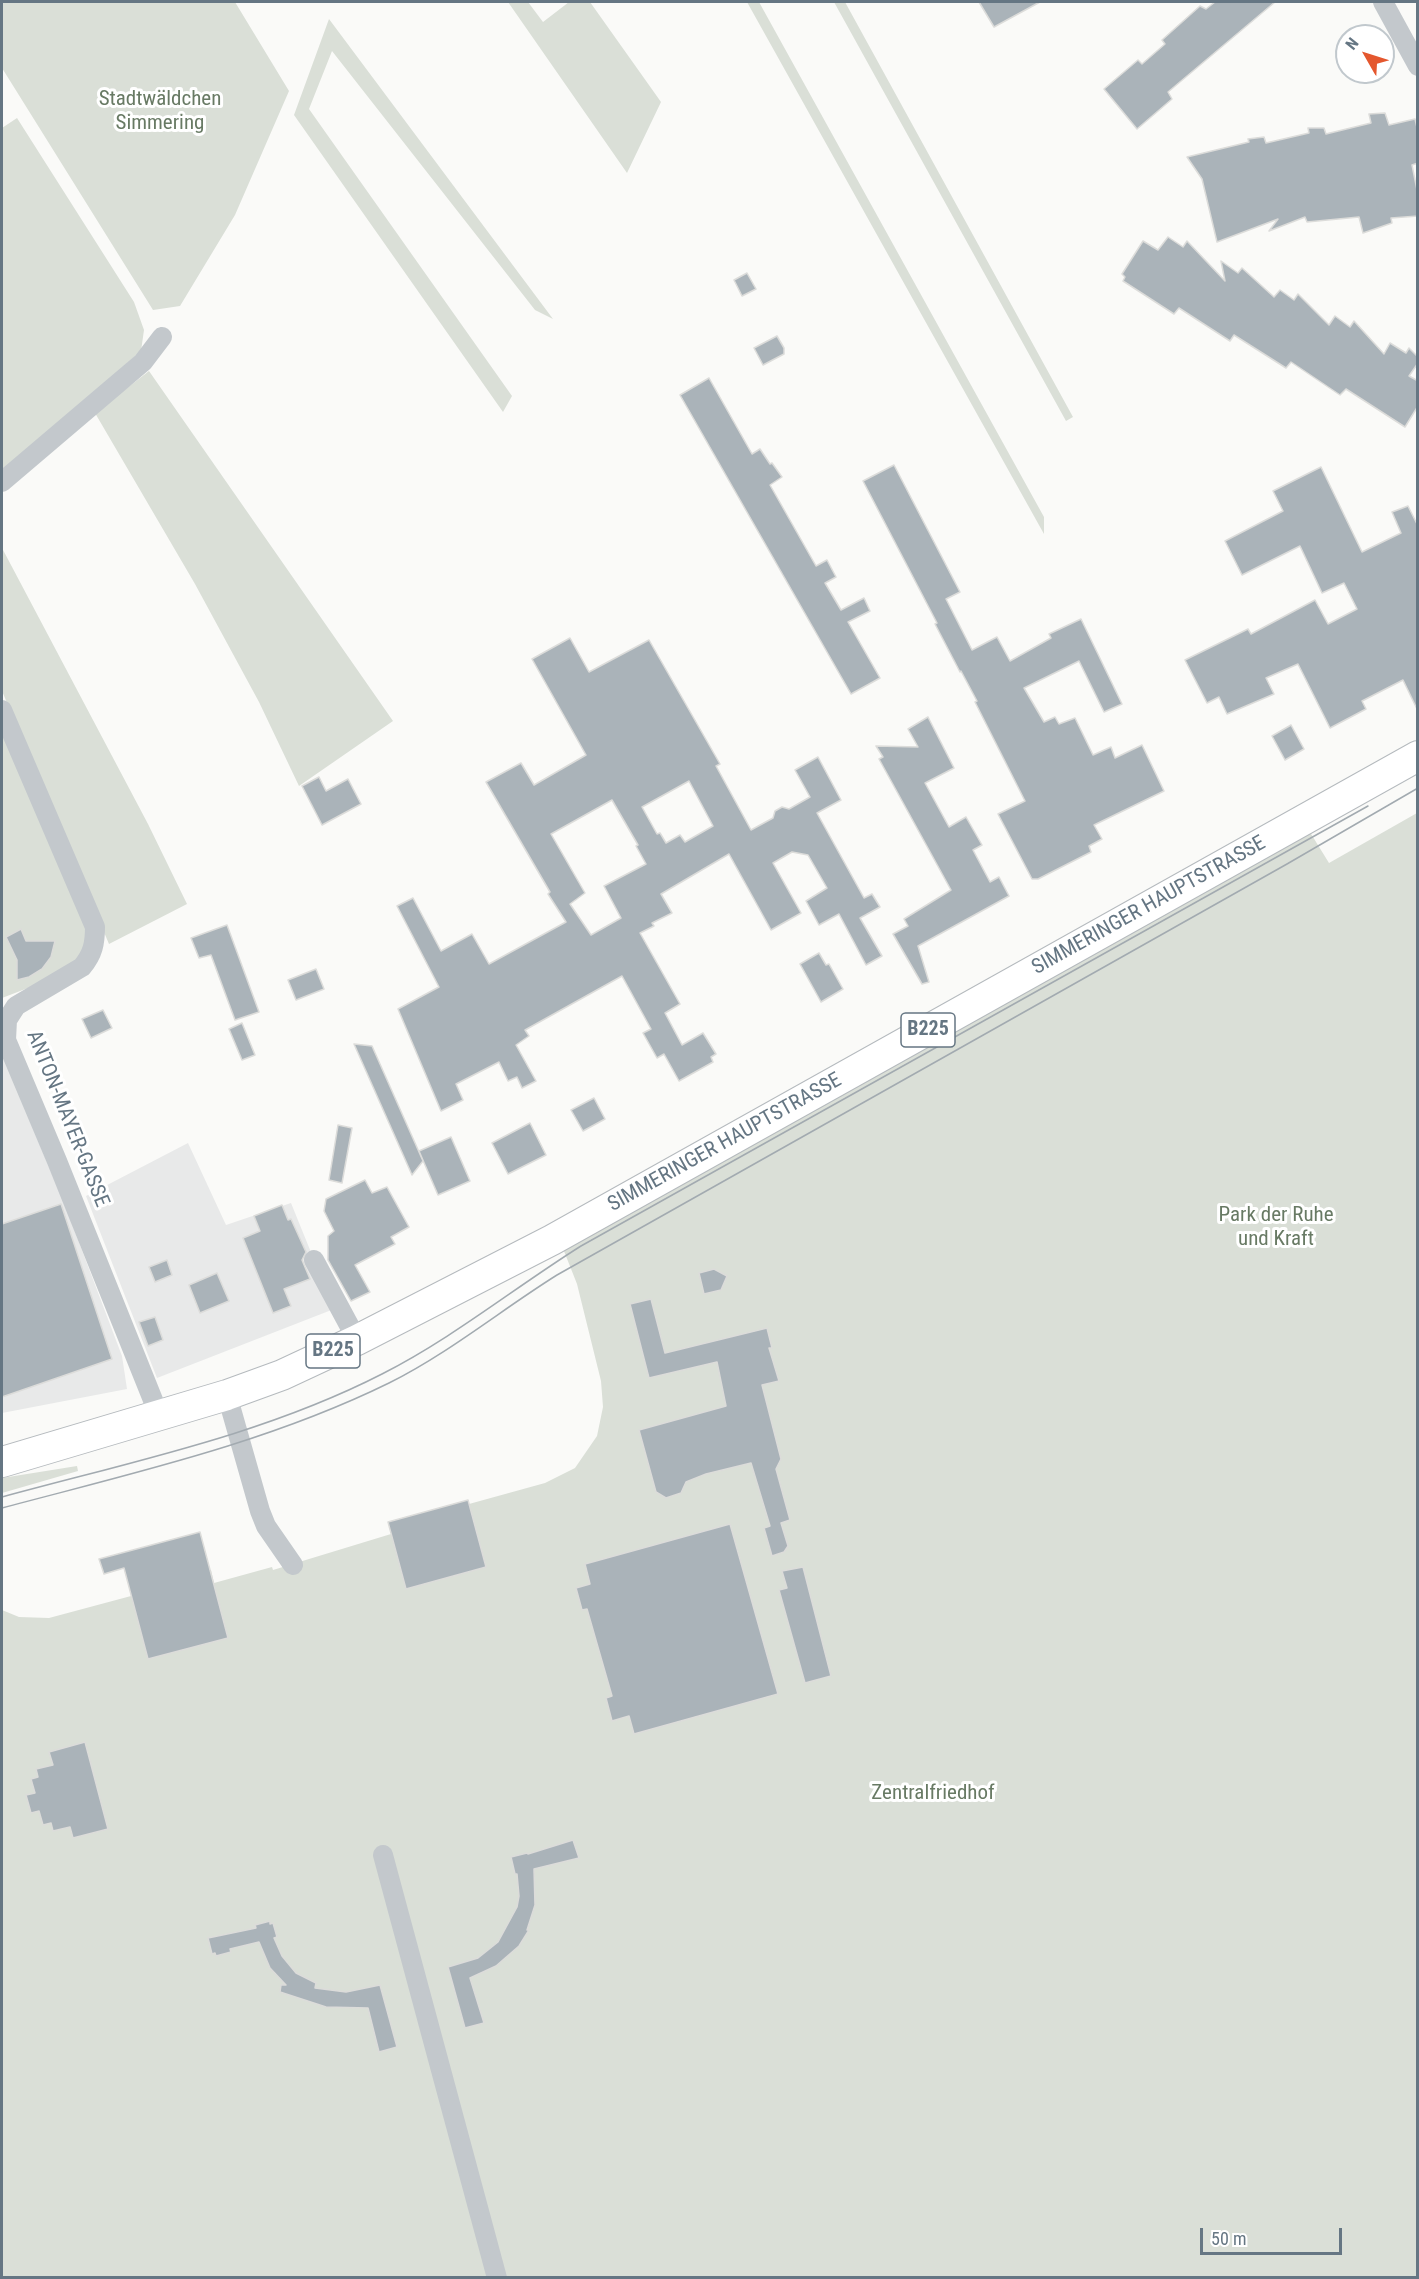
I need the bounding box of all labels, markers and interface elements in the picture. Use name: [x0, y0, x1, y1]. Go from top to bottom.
north arrow: [1335, 24, 1395, 84]
text: N: [1342, 34, 1363, 53]
park label: Stadtwäldchen Simmering: [99, 87, 221, 137]
street label: SIMMERINGER HAUPTSTRASSE: [1028, 831, 1270, 981]
road number: B225: [901, 1013, 955, 1047]
street label: ANTON-MAYER-GASSE: [20, 1027, 114, 1211]
street label: SIMMERINGER HAUPTSTRASSE: [604, 1068, 846, 1218]
park label: Park der Ruhe und Kraft: [1218, 1203, 1334, 1253]
road number: B225: [306, 1334, 360, 1368]
park label: Zentralfriedhof: [871, 1781, 995, 1807]
scale bar: [1203, 2216, 1346, 2254]
text: 50 m: [1211, 2228, 1246, 2249]

